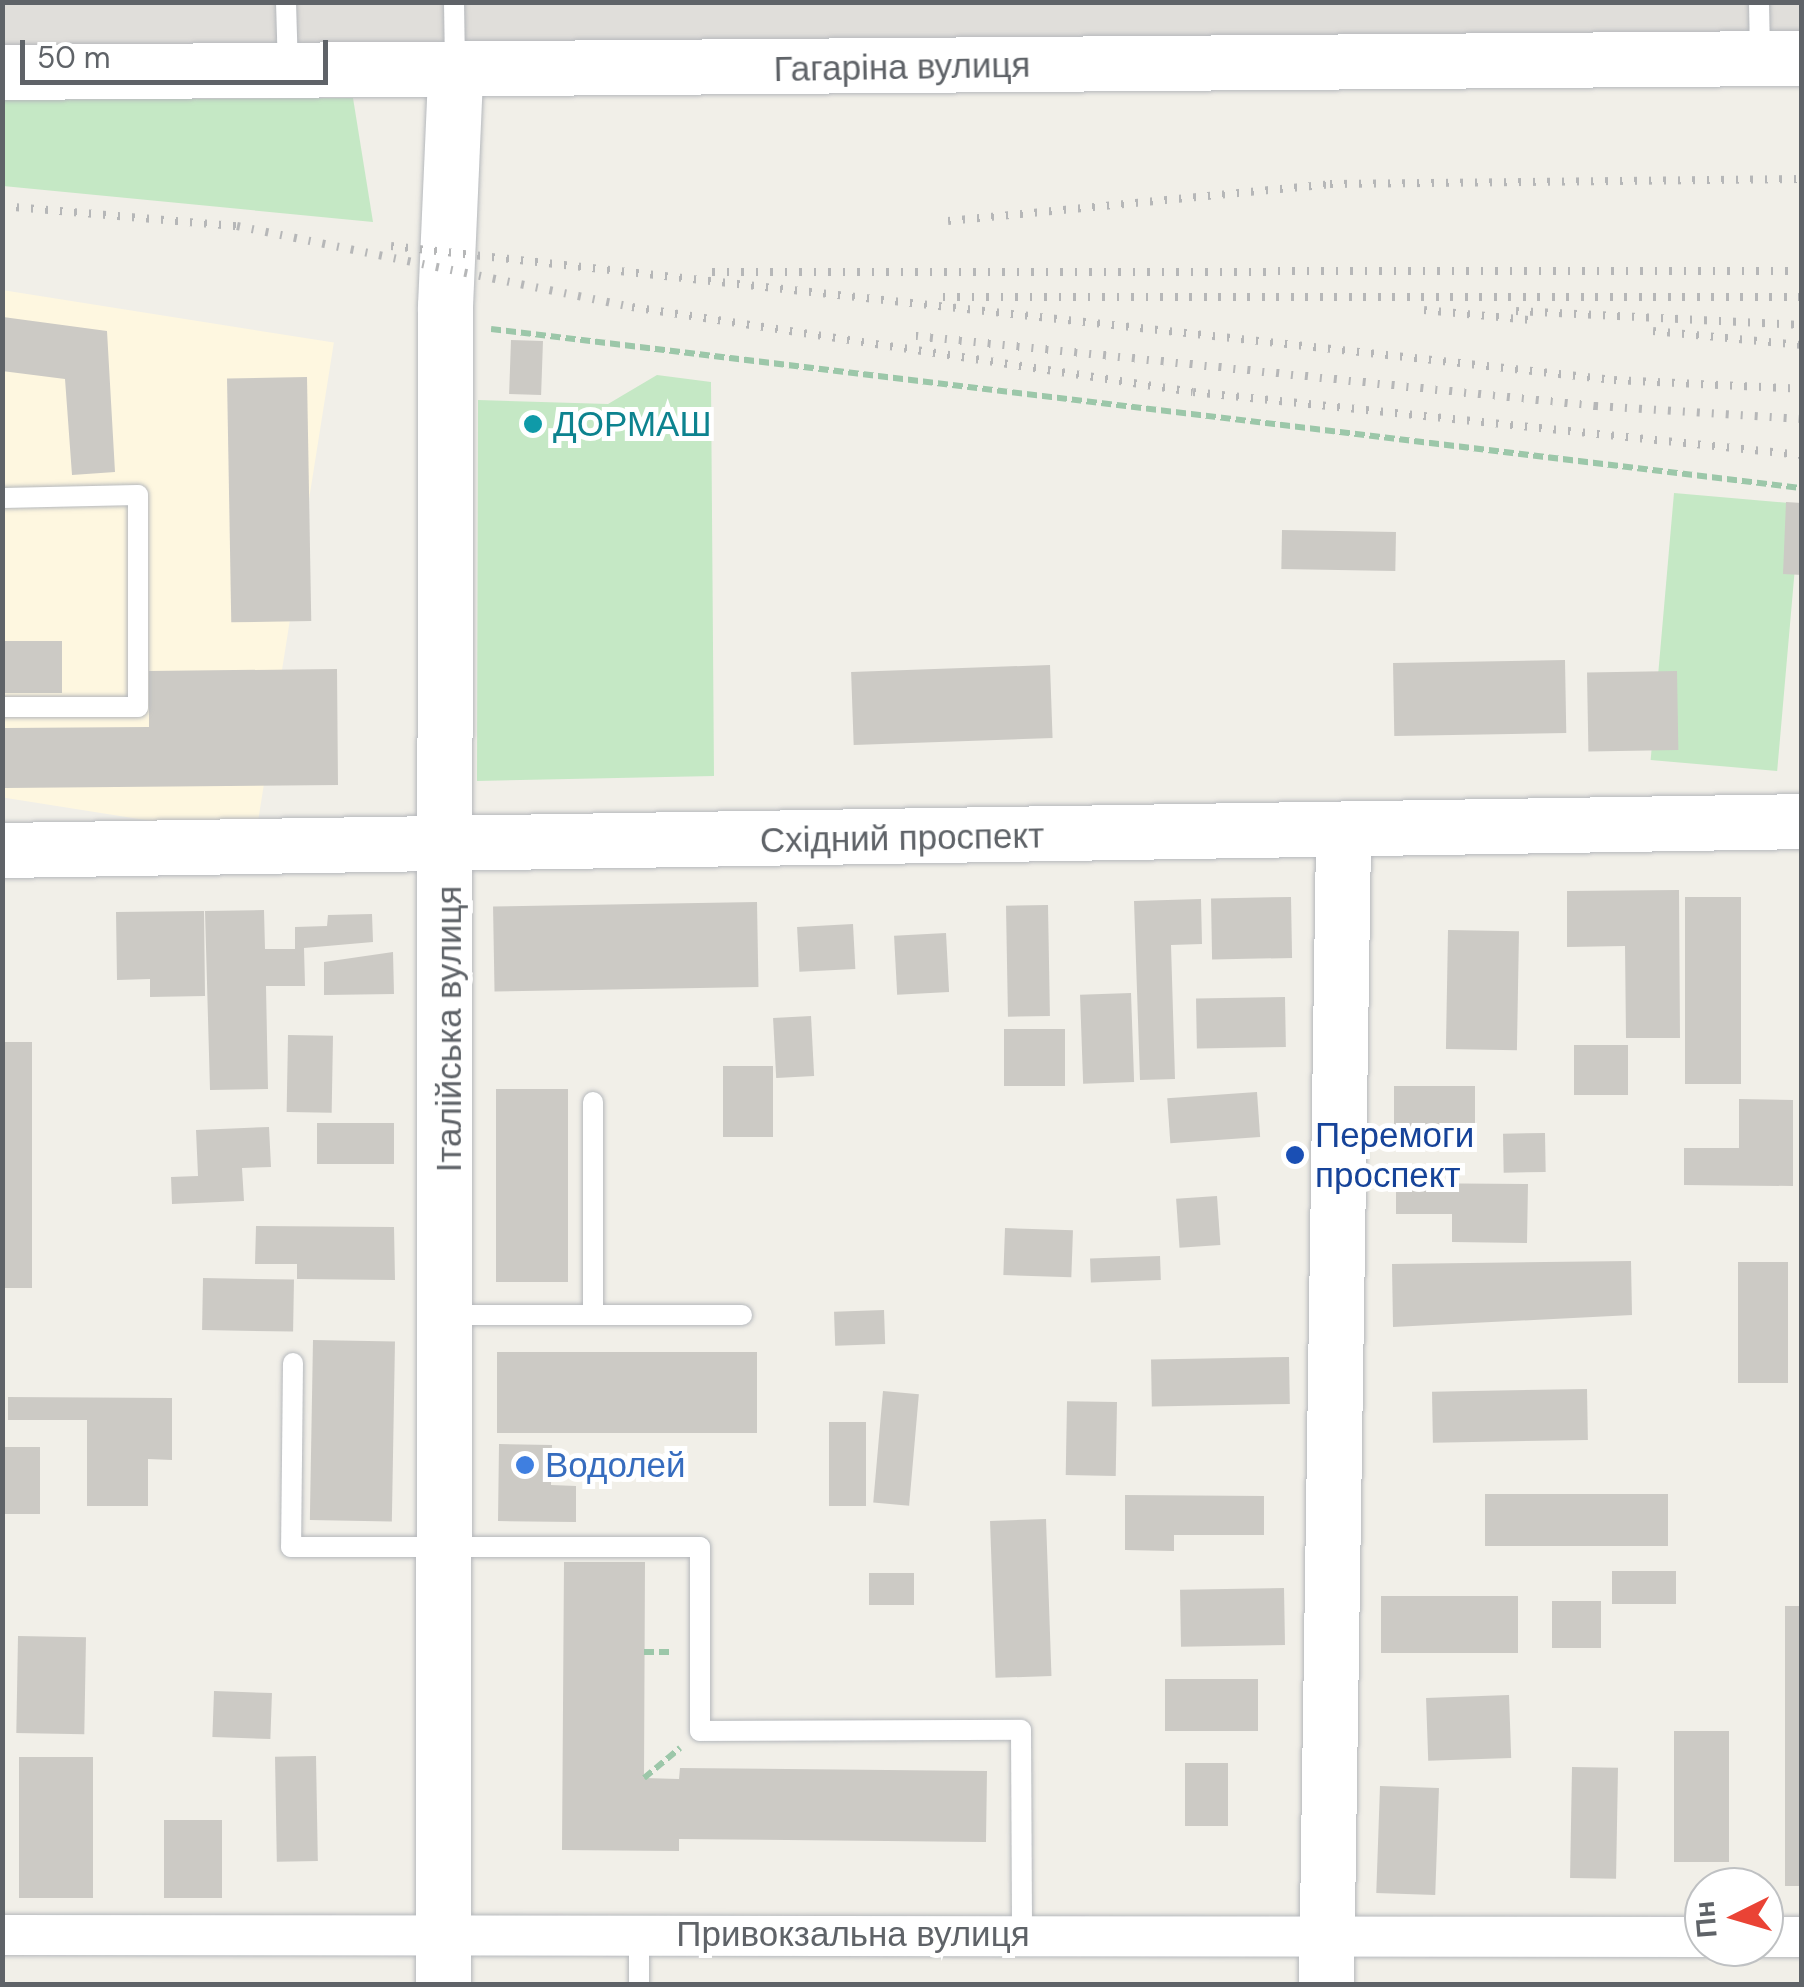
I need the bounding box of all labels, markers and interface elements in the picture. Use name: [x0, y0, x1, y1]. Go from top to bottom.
scale bar: [25, 20, 332, 82]
text: 50 m: [37, 38, 111, 77]
street label: Гагаріна вулиця: [773, 44, 1031, 90]
place label: ДОРМАШ: [553, 403, 711, 445]
marker: ДОРМАШ: [522, 413, 544, 435]
street label: Східний проспект: [760, 815, 1044, 861]
street label: Італійська вулиця: [428, 886, 470, 1172]
place label: Перемоги проспект: [1315, 1114, 1474, 1196]
marker: Перемоги проспект: [1284, 1144, 1306, 1166]
place label: Водолей: [545, 1444, 686, 1486]
marker: Водолей: [514, 1454, 536, 1476]
north arrow: [1684, 1867, 1784, 1967]
text: Пн: [1686, 1899, 1726, 1940]
street label: Привокзальна вулиця: [676, 1913, 1030, 1955]

